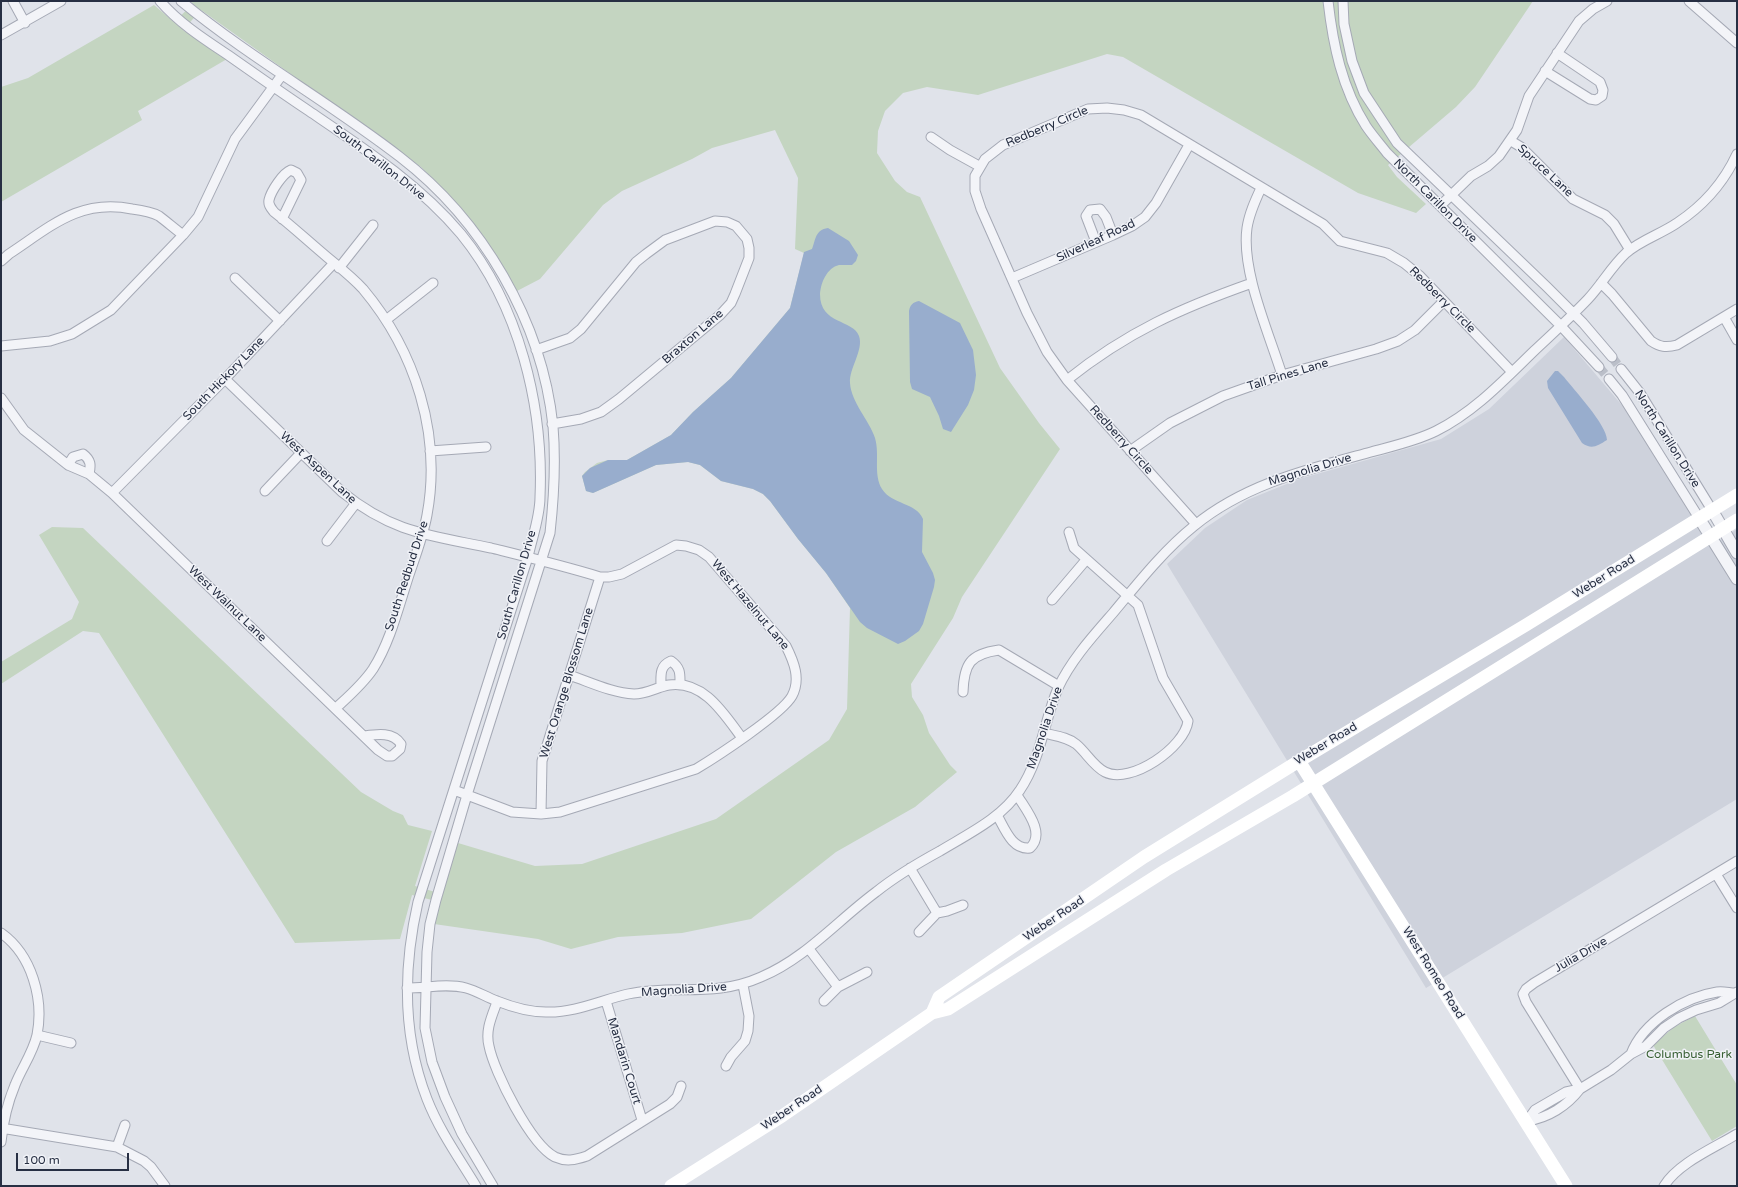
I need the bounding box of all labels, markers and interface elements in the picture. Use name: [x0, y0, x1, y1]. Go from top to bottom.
street label: Redberry Circle: [1004, 103, 1090, 151]
street label: South Carillon Drive: [330, 123, 428, 203]
street label: Spruce Lane: [1514, 142, 1576, 200]
street label: North Carillon Drive: [1390, 156, 1480, 246]
street label: Silverleaf Road: [1054, 216, 1138, 266]
street label: Redberry Circle: [1406, 264, 1478, 336]
street label: Braxton Lane: [660, 307, 726, 367]
street label: South Hickory Lane: [180, 334, 268, 424]
street label: Tall Pines Lane: [1246, 356, 1330, 394]
street label: North Carillon Drive: [1631, 388, 1703, 490]
street label: Redberry Circle: [1086, 403, 1156, 477]
street label: West Aspen Lane: [277, 429, 359, 507]
street label: Magnolia Drive: [1267, 451, 1353, 489]
street label: South Redbud Drive: [382, 519, 432, 633]
street label: South Carillon Drive: [495, 529, 539, 641]
street label: Weber Road: [1570, 552, 1638, 602]
street label: West Hazelnut Lane: [708, 557, 792, 653]
street label: West Walnut Lane: [185, 563, 269, 645]
street label: West Orange Blossom Lane: [537, 606, 597, 760]
street label: Magnolia Drive: [1024, 685, 1066, 771]
street label: Weber Road: [1292, 720, 1360, 768]
street label: Weber Road: [1021, 893, 1087, 945]
street label: West Romeo Road: [1399, 924, 1467, 1022]
street label: Julia Drive: [1552, 934, 1610, 976]
street label: Magnolia Drive: [641, 980, 727, 1000]
street label: Mandarin Court: [604, 1016, 644, 1106]
park label: Columbus Park: [1646, 1048, 1732, 1062]
street label: Weber Road: [759, 1082, 825, 1134]
scale bar: [18, 1145, 131, 1171]
text: 100 m: [23, 1153, 60, 1167]

